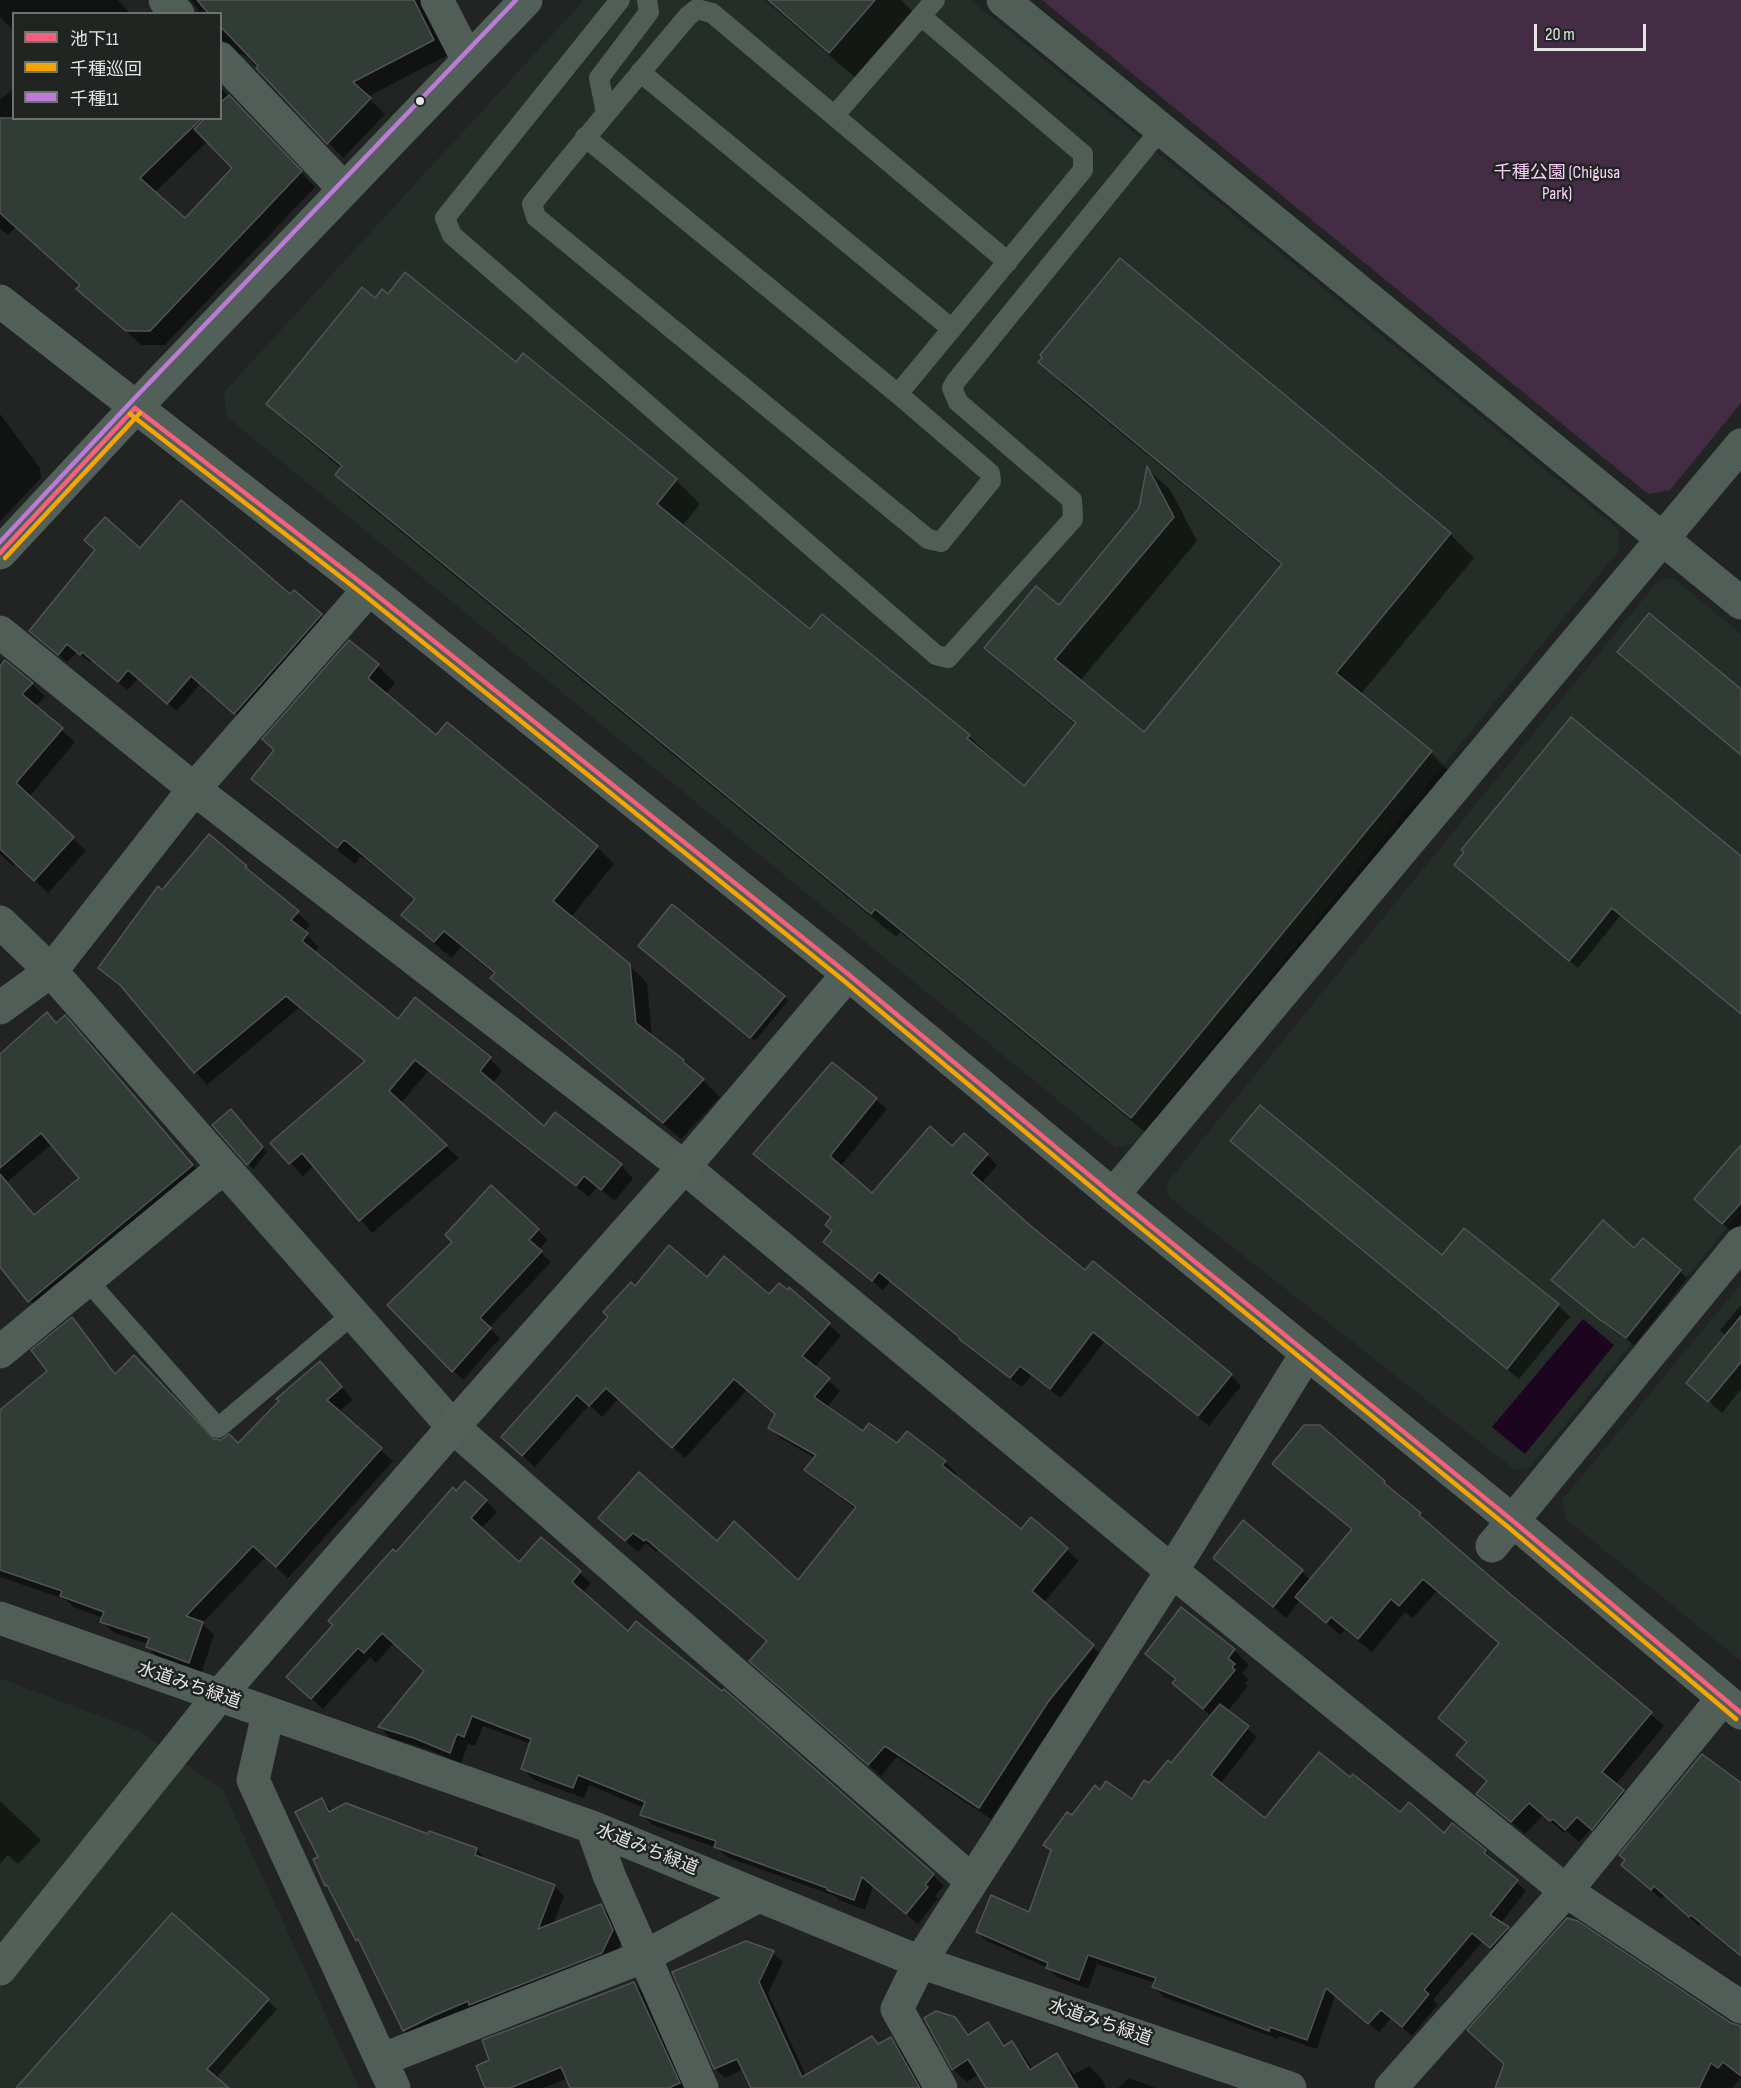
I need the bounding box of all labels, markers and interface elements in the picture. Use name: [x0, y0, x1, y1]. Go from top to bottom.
legend: [12, 12, 222, 120]
scale bar: [1537, 12, 1650, 50]
text: 20 m: [1545, 24, 1575, 45]
text: 池下11: [70, 29, 119, 50]
text: 千種巡回: [70, 59, 142, 80]
text: 千種11: [70, 89, 119, 110]
unlabelled marker: [414, 95, 426, 107]
park label: 千種公園 (Chigusa Park): [1494, 162, 1620, 204]
street label: 水道みち緑道: [134, 1658, 244, 1714]
street label: 水道みち緑道: [593, 1820, 701, 1880]
street label: 水道みち緑道: [1045, 1995, 1155, 2051]

